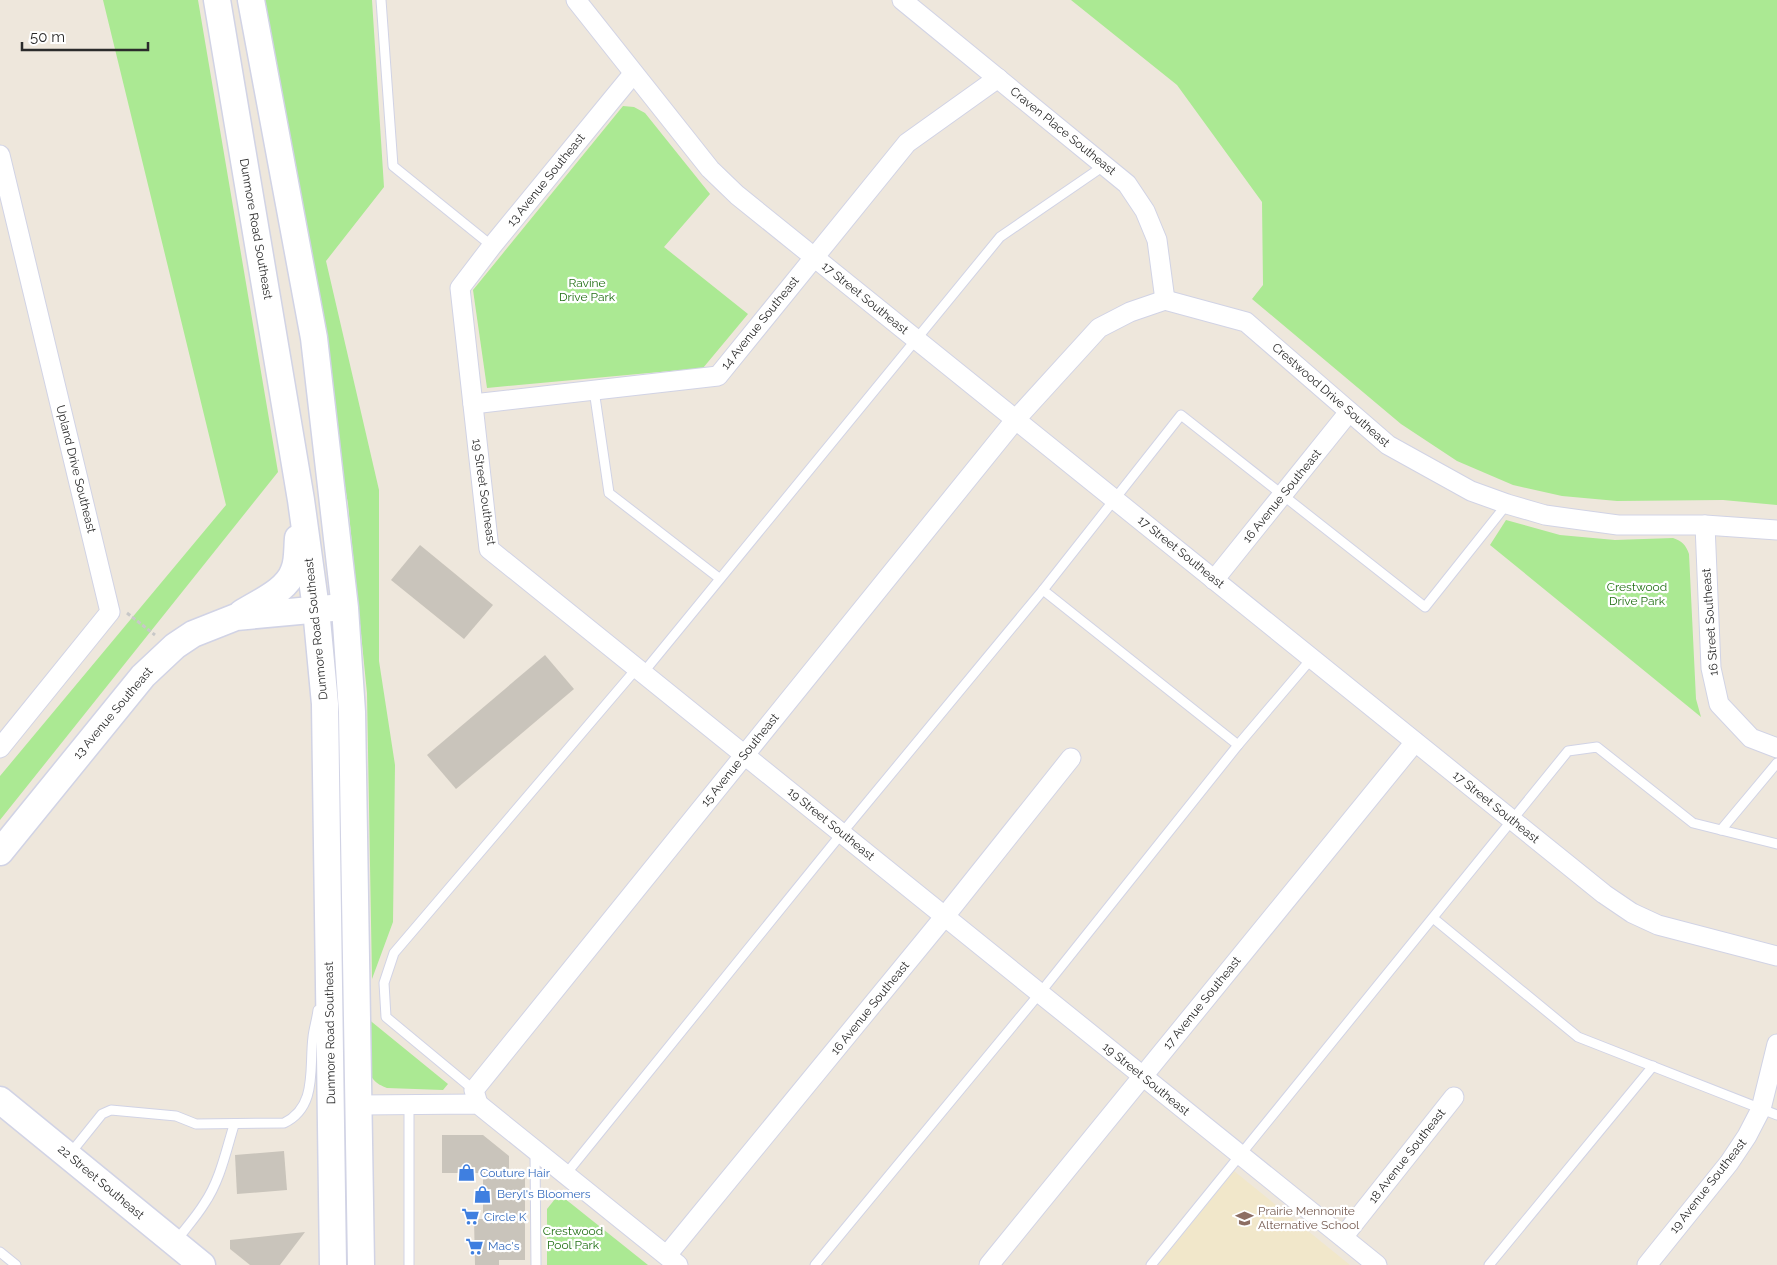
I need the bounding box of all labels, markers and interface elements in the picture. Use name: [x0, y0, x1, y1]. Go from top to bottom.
scale bar: [22, 20, 149, 52]
text: 50 m: [30, 28, 65, 46]
street label: Craven Place Southeast: [1007, 84, 1119, 178]
street label: 13 Avenue Southeast: [504, 131, 588, 229]
street label: Dunmore Road Southeast: [237, 157, 275, 301]
street label: 17 Street Southeast: [819, 259, 911, 337]
street label: 14 Avenue Southeast: [718, 274, 802, 372]
park label: Ravine Drive Park: [559, 276, 616, 304]
street label: Crestwood Drive Southeast: [1269, 340, 1393, 450]
street label: Upland Drive Southeast: [53, 404, 99, 534]
street label: 19 Street Southeast: [470, 438, 498, 546]
street label: 16 Avenue Southeast: [1240, 446, 1324, 546]
street label: 17 Street Southeast: [1135, 513, 1227, 591]
street label: Dunmore Road Southeast: [302, 557, 330, 701]
street label: 16 Street Southeast: [1699, 568, 1721, 676]
park label: Crestwood Drive Park: [1607, 580, 1667, 608]
street label: 13 Avenue Southeast: [71, 664, 155, 762]
street label: 15 Avenue Southeast: [698, 711, 782, 809]
street label: 17 Street Southeast: [1450, 768, 1542, 846]
street label: 19 Street Southeast: [785, 785, 877, 863]
street label: 17 Avenue Southeast: [1160, 954, 1244, 1052]
street label: 16 Avenue Southeast: [828, 958, 912, 1058]
street label: Dunmore Road Southeast: [322, 961, 338, 1105]
street label: 19 Street Southeast: [1100, 1040, 1192, 1118]
street label: 18 Avenue Southeast: [1366, 1106, 1448, 1206]
street label: 19 Avenue Southeast: [1667, 1136, 1749, 1236]
street label: 22 Street Southeast: [55, 1142, 147, 1222]
shop icon: Couture Hair: [456, 1163, 476, 1183]
place label: Couture Hair: [480, 1166, 551, 1180]
shop icon: Beryl's Bloomers: [473, 1184, 493, 1204]
place label: Beryl's Bloomers: [497, 1187, 591, 1201]
place label: Prairie Mennonite Alternative School: [1258, 1204, 1360, 1232]
supermarket icon: Circle K: [460, 1207, 480, 1227]
school or university icon: Prairie Mennonite Alternative School: [1234, 1208, 1254, 1228]
place label: Circle K: [484, 1210, 527, 1224]
park label: Crestwood Pool Park: [543, 1224, 603, 1252]
supermarket icon: Mac's: [464, 1236, 484, 1256]
place label: Mac's: [488, 1239, 520, 1253]

